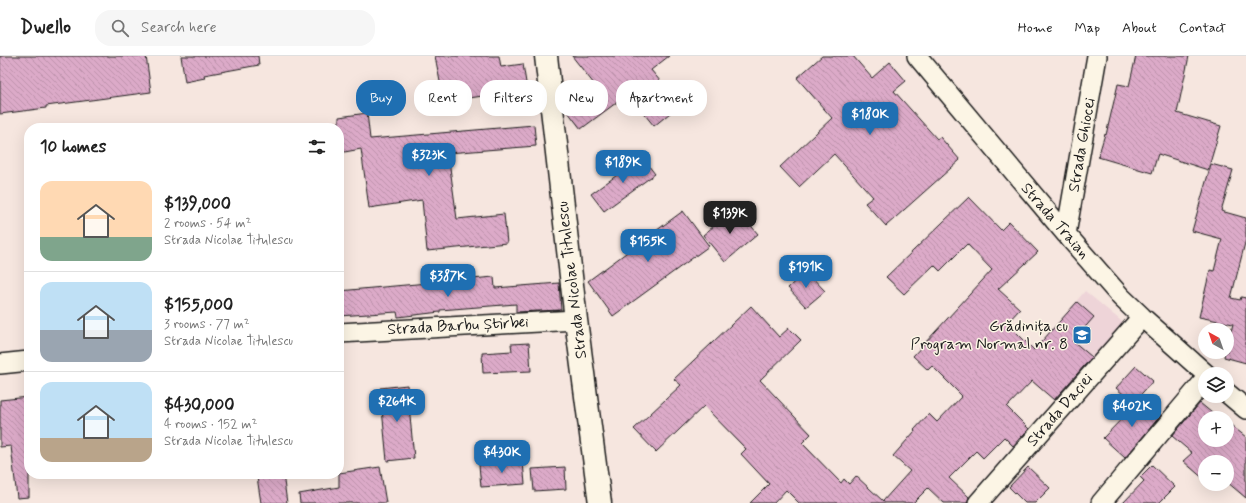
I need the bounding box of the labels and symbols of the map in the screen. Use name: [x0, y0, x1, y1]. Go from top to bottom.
street label: Strada Ghiocei: [1063, 96, 1101, 194]
pin: $180K: [842, 102, 898, 136]
pin: $323K: [401, 143, 457, 177]
pin: $189K: [595, 150, 651, 184]
street label: Strada Traian: [1016, 178, 1094, 264]
street label: Strada Nicolae Titulescu: [552, 200, 592, 360]
pin: $139K: [702, 201, 758, 235]
pin: $155K: [620, 229, 676, 263]
pin: $191K: [778, 255, 834, 289]
pin: $387K: [420, 264, 476, 298]
street label: Strada Barbu Știrbei: [387, 312, 530, 340]
place label: Grădinița cu Program Normal nr. 8: [911, 316, 1068, 355]
north arrow: [1198, 323, 1234, 359]
school or university icon: Grădinița cu Program Normal nr. 8: [1071, 324, 1093, 346]
street label: Strada Daciei: [1022, 369, 1098, 451]
pin: $264K: [369, 389, 425, 423]
pin: $402K: [1104, 394, 1160, 428]
pin: $430K: [474, 440, 530, 474]

